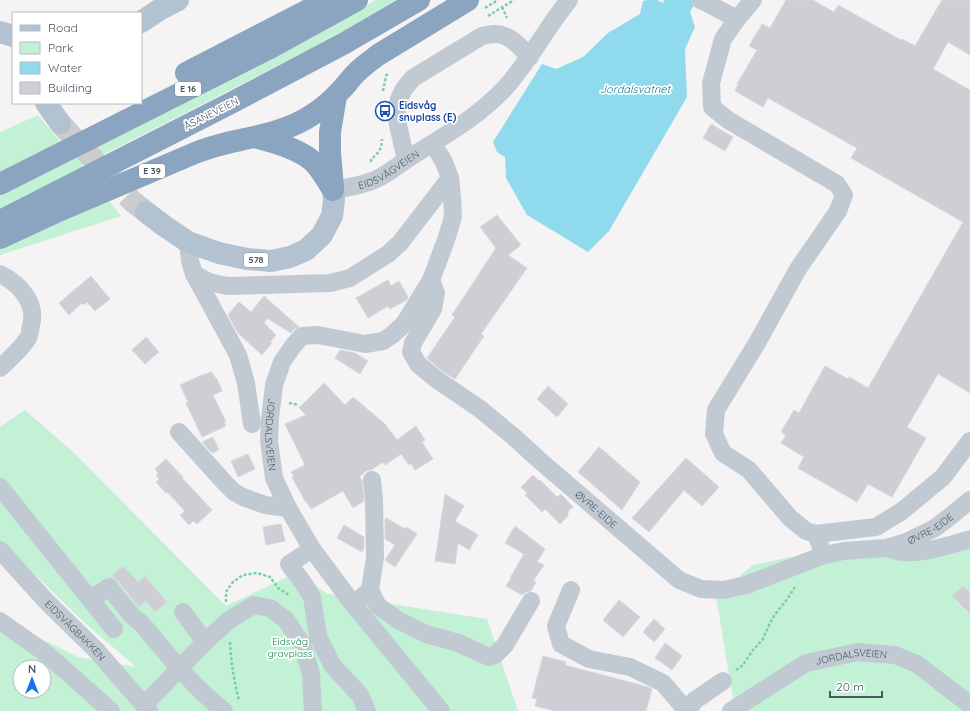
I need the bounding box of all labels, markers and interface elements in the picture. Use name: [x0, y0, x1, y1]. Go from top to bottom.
legend: [12, 12, 142, 104]
text: Road: [48, 20, 78, 35]
text: Park: [48, 40, 73, 55]
text: Water: [48, 60, 83, 75]
text: Building: [48, 80, 92, 95]
road number: E 16: [175, 82, 201, 96]
water label: Jordalsvatnet: [600, 82, 671, 96]
street label: ÅSANEVEIEN: [182, 94, 241, 133]
place label: Eidsvåg snuplass (E): [399, 99, 457, 124]
bus stop icon: Eidsvåg snuplass (E): [374, 100, 396, 122]
street label: EIDSVÅGVEIEN: [357, 147, 422, 192]
road number: E 39: [139, 164, 165, 178]
road number: 578: [244, 253, 268, 267]
street label: JORDALSVEIEN: [262, 398, 279, 472]
street label: ØVRE-EIDE: [572, 488, 620, 531]
street label: ØVRE-EIDE: [905, 510, 956, 547]
street label: EIDSVÅGBAKKEN: [42, 597, 108, 663]
park label: Eidsvåg gravplass: [268, 635, 313, 660]
street label: JORDALSVEIEN: [814, 646, 887, 668]
north arrow: [12, 659, 52, 699]
text: N: [28, 662, 36, 676]
scale bar: [830, 673, 882, 699]
text: 20 m: [836, 679, 864, 694]

